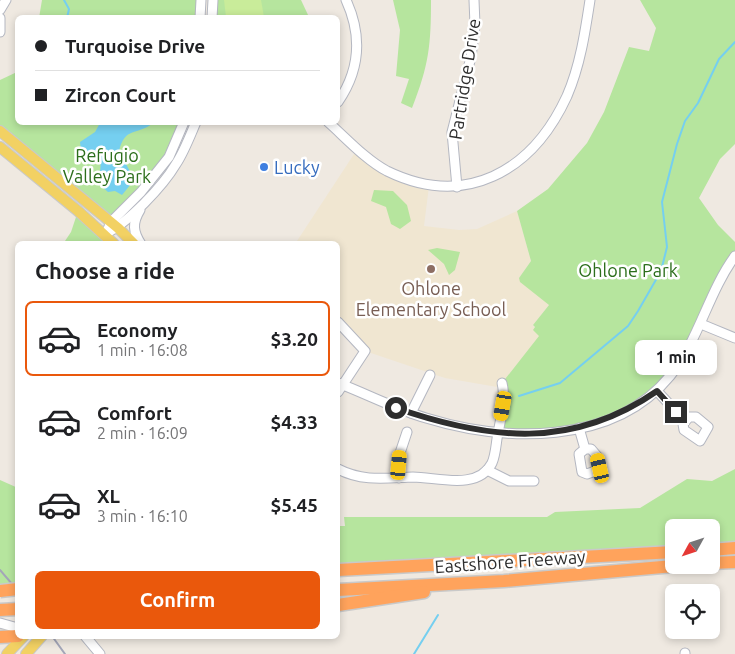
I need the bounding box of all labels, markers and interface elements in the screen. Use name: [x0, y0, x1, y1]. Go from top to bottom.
street label: Partridge Drive: [445, 17, 483, 141]
text: Turquoise Drive: [65, 35, 205, 57]
text: Zircon Court: [65, 84, 176, 106]
park label: Refugio Valley Park: [63, 145, 151, 186]
place label: Lucky: [274, 157, 320, 177]
marker: Lucky: [258, 161, 270, 173]
text: Choose a ride: [35, 258, 175, 283]
park label: Ohlone Park: [578, 260, 678, 280]
marker: Ohlone Elementary School: [425, 263, 437, 275]
place label: Ohlone Elementary School: [356, 278, 507, 319]
icon: car: [37, 316, 82, 361]
text: Economy: [97, 319, 178, 341]
text: $3.20: [270, 328, 318, 350]
callout: 1 min: [635, 340, 717, 374]
text: 1 min · 16:08: [97, 341, 188, 359]
text: 1 min: [656, 348, 696, 366]
car: [493, 390, 512, 422]
route start: [385, 397, 407, 419]
icon: car: [37, 399, 82, 444]
route end: [665, 401, 687, 423]
text: Comfort: [97, 402, 172, 424]
text: $4.33: [270, 411, 318, 433]
text: 2 min · 16:09: [97, 424, 188, 442]
car: [390, 449, 407, 481]
car: [589, 452, 610, 484]
icon: car: [37, 482, 82, 527]
text: XL: [97, 485, 120, 507]
text: $5.45: [270, 494, 318, 516]
text: 3 min · 16:10: [97, 507, 188, 525]
north arrow: [665, 519, 720, 574]
map controls: [665, 519, 720, 639]
street label: Eastshore Freeway: [434, 546, 587, 576]
button: Confirm: [35, 571, 320, 629]
button: locate: [665, 584, 720, 639]

